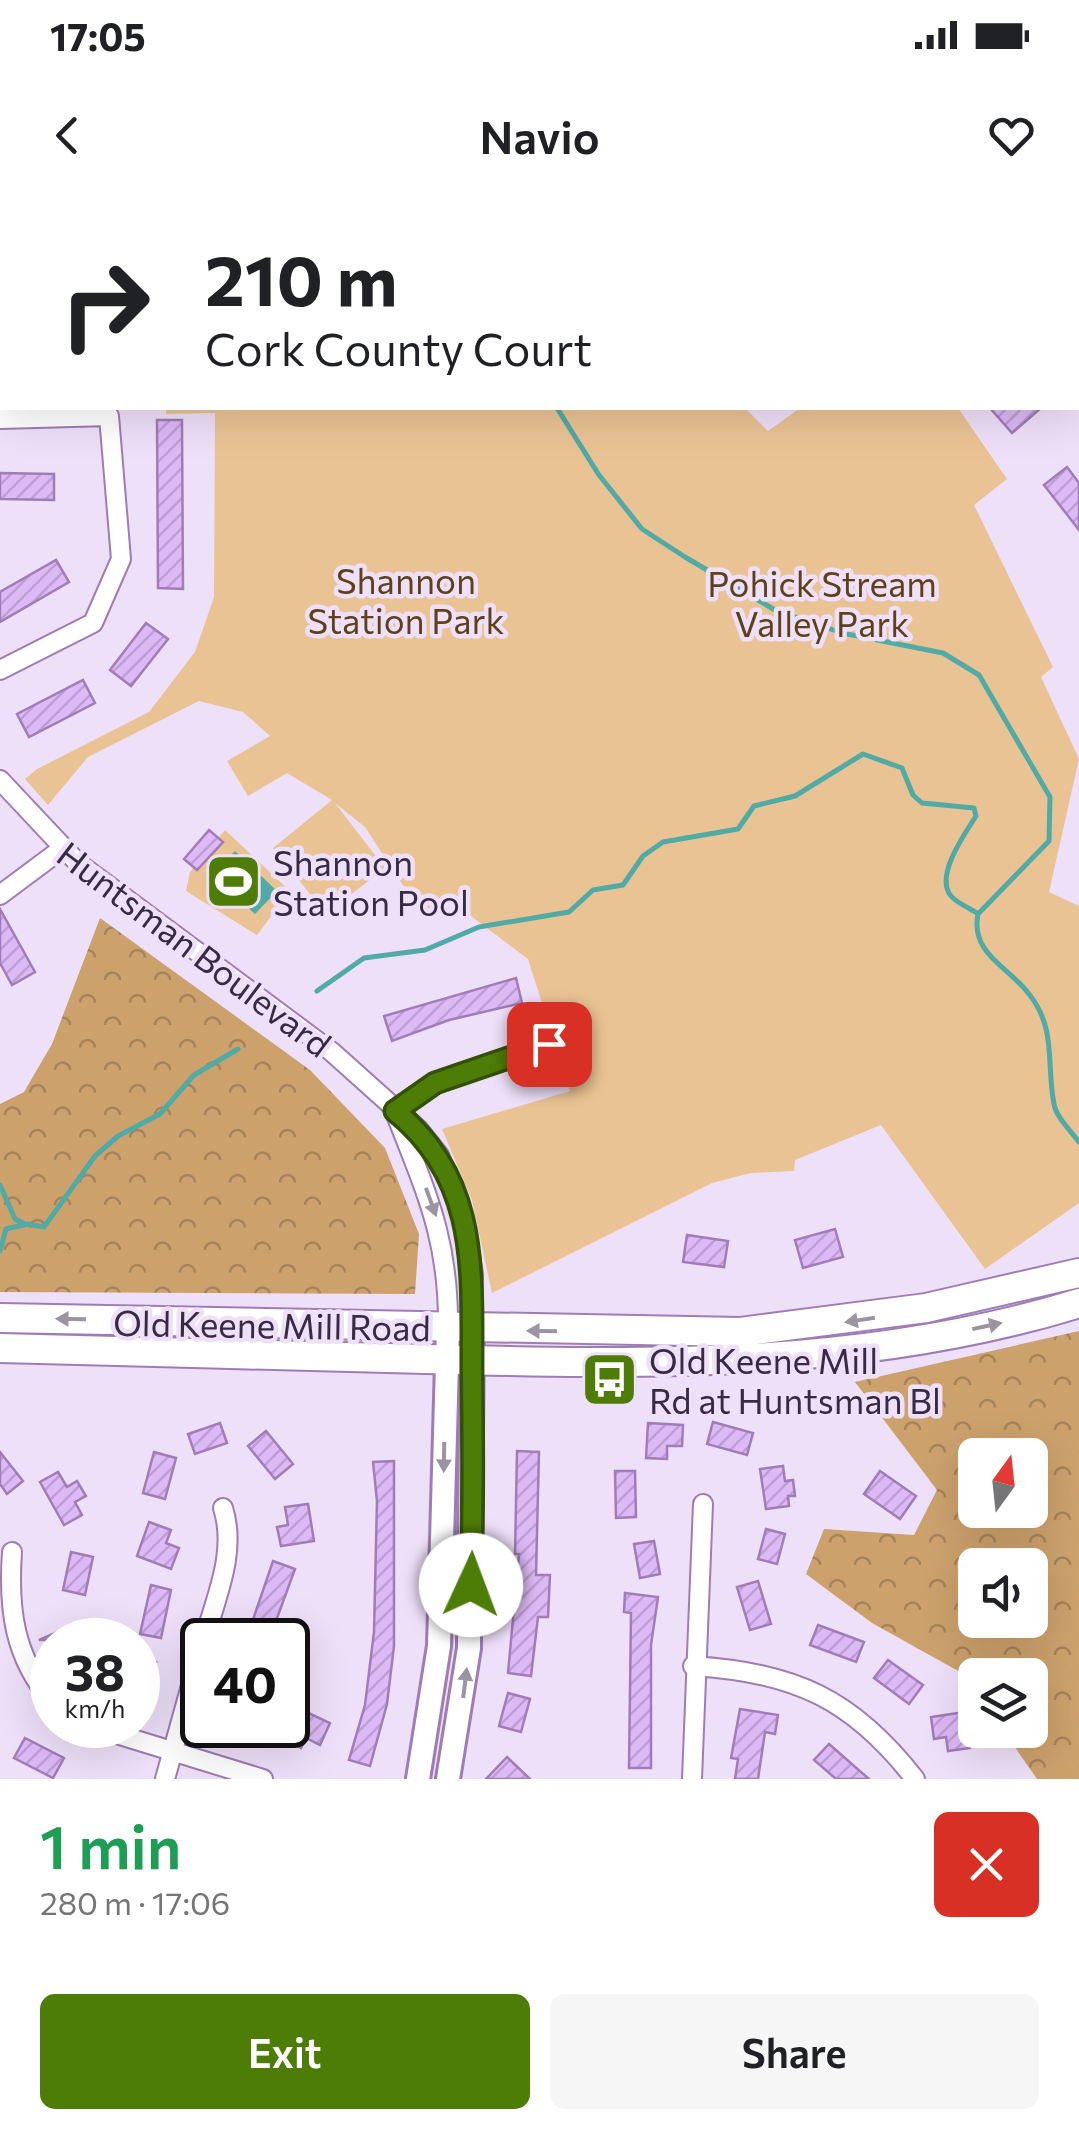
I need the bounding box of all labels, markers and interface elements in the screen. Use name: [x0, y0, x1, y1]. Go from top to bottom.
text: 17:05: [50, 12, 146, 59]
icon: back: [40, 108, 95, 163]
text: Navio: [479, 108, 600, 163]
icon: heart: [984, 108, 1039, 163]
text: 210 m: [205, 235, 397, 320]
icon: right: [40, 240, 170, 370]
text: Cork County Court: [205, 320, 592, 375]
park label: Shannon Station Park: [307, 558, 505, 641]
park label: Pohick Stream Valley Park: [707, 561, 937, 644]
street label: Huntsman Boulevard: [50, 831, 340, 1065]
place label: Shannon Station Pool: [273, 840, 469, 923]
sports icon: Shannon Station Pool: [204, 851, 264, 911]
pin: [507, 1002, 592, 1087]
icon: arrive: [522, 1017, 577, 1072]
one-way arrow: [424, 1187, 439, 1217]
street label: Old Keene Mill Road: [113, 1300, 431, 1348]
one-way arrow: [54, 1311, 86, 1327]
one-way arrow: [844, 1312, 875, 1328]
one-way arrow: [972, 1318, 1003, 1334]
one-way arrow: [526, 1322, 558, 1338]
place label: Old Keene Mill Rd at Huntsman Bl: [649, 1338, 941, 1421]
bus stop icon: Old Keene Mill Rd at Huntsman Bl: [580, 1349, 640, 1409]
north arrow: [958, 1438, 1048, 1528]
map controls: [958, 1438, 1048, 1748]
one-way arrow: [435, 1442, 451, 1474]
position arrow: [419, 1533, 523, 1637]
button: sound: [958, 1548, 1048, 1638]
speed limit sign: 40: [180, 1618, 310, 1748]
text: 38: [65, 1640, 125, 1701]
button: layers: [958, 1658, 1048, 1748]
one-way arrow: [457, 1667, 473, 1698]
text: km/h: [65, 1693, 125, 1723]
text: 1 min: [40, 1808, 181, 1881]
button: close: [934, 1812, 1039, 1917]
text: 280 m · 17:06: [40, 1882, 230, 1922]
button: Exit: [40, 1994, 530, 2109]
button: Share: [550, 1994, 1039, 2109]

